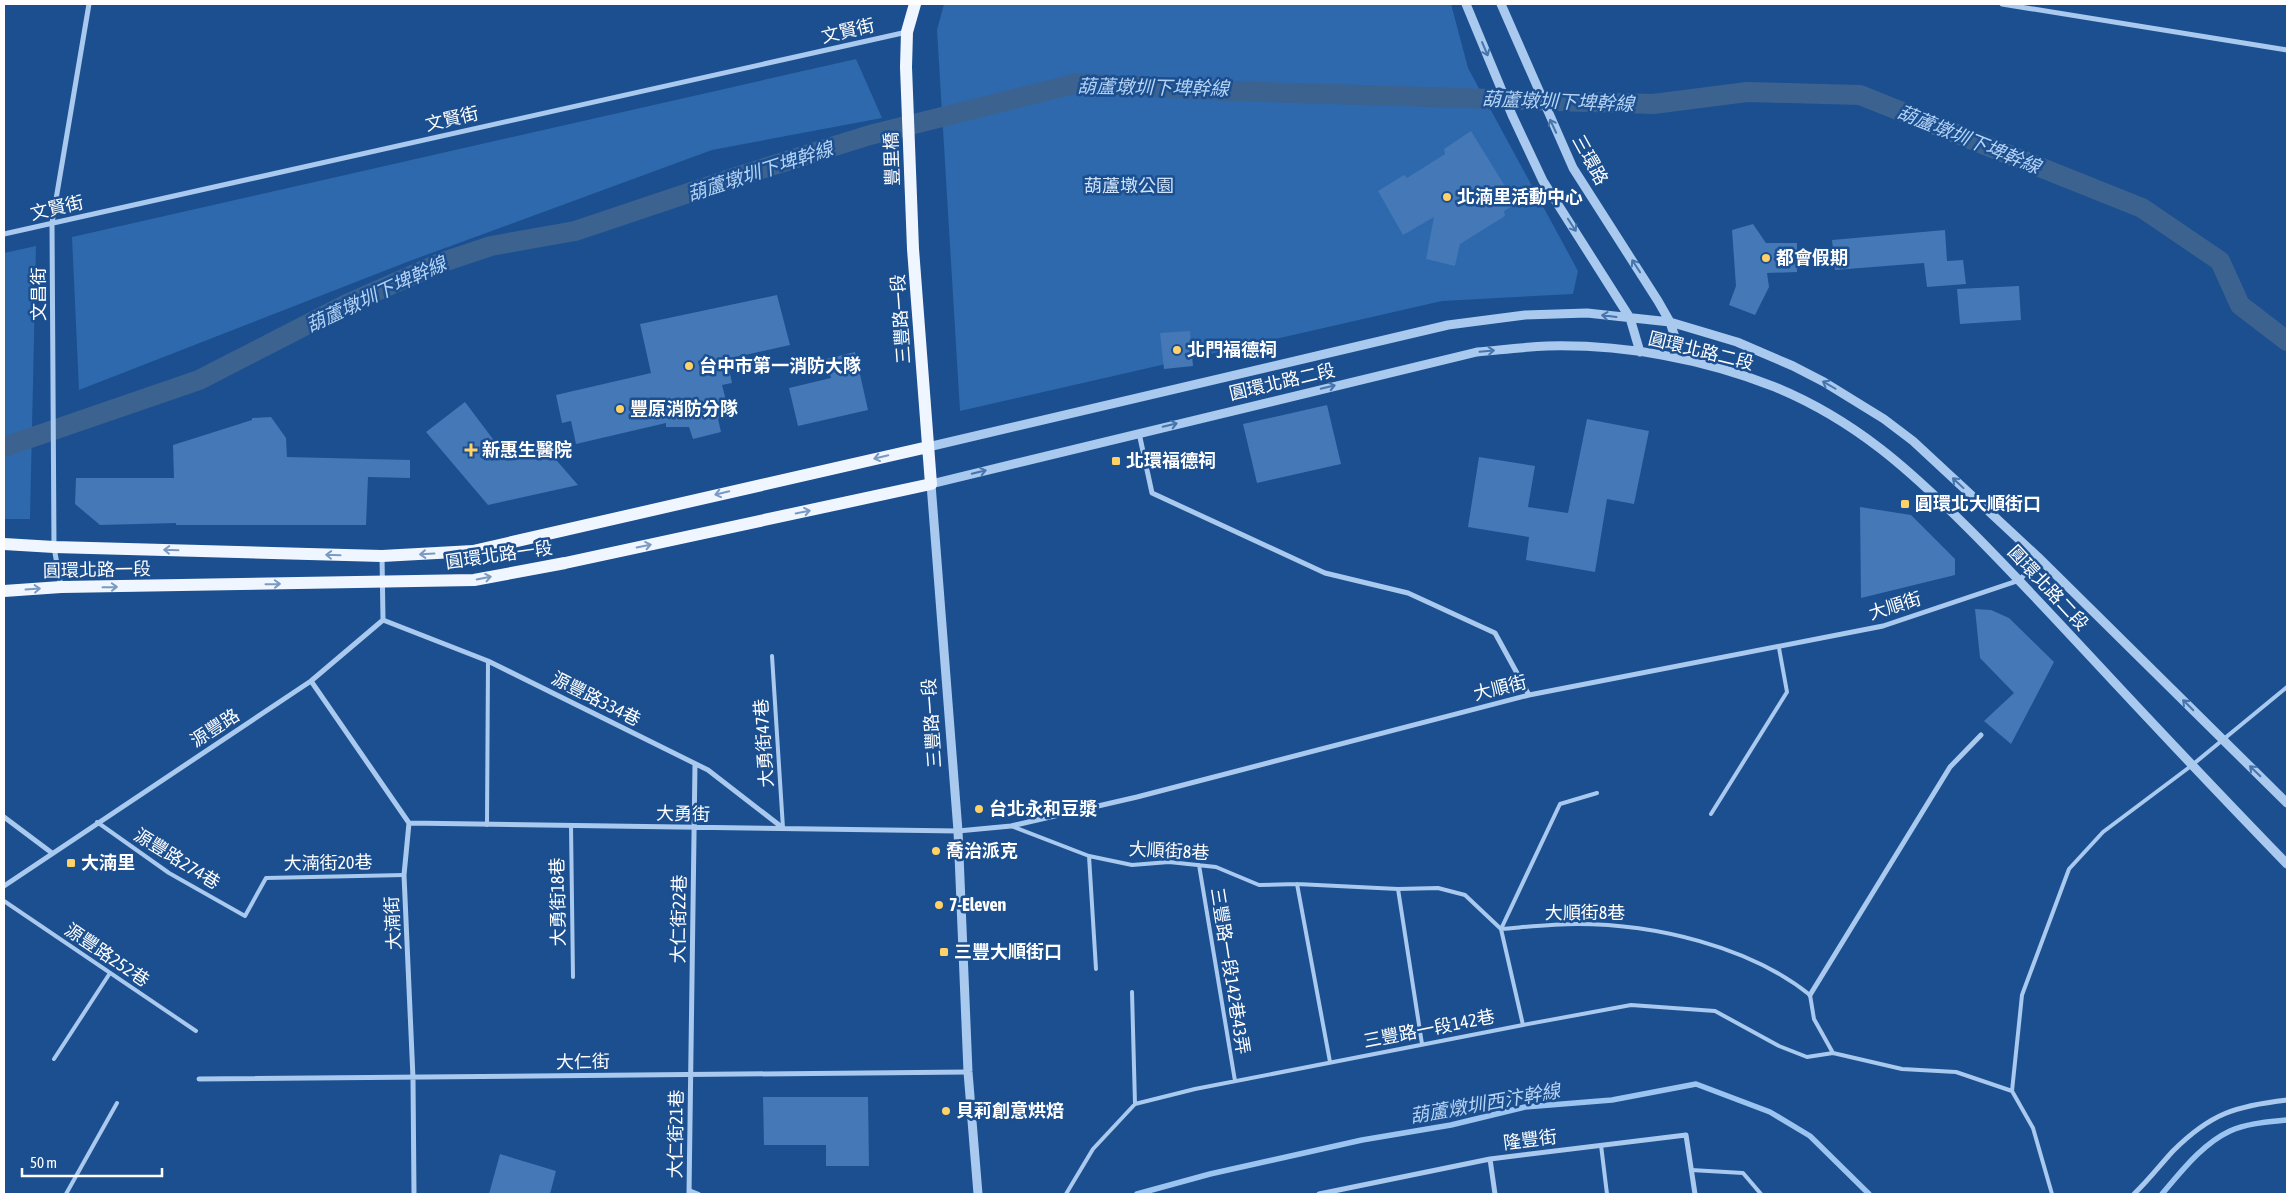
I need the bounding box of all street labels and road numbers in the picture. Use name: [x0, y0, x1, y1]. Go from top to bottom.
street label: 文賢街: [819, 14, 877, 47]
street label: 文賢街: [423, 102, 481, 135]
street label: 三環路: [1568, 131, 1613, 188]
street label: 豐里橋: [880, 132, 903, 186]
street label: 文賢街: [28, 191, 86, 224]
street label: 文昌街: [28, 267, 49, 321]
street label: 三豐路一段: [887, 273, 914, 365]
street label: 圓環北路二段: [1646, 327, 1756, 374]
street label: 圓環北路二段: [1227, 359, 1337, 404]
street label: 圓環北路一段: [444, 537, 554, 572]
street label: 圓環北路二段: [2004, 541, 2093, 634]
street label: 圓環北路一段: [43, 558, 151, 581]
street label: 大順街: [1866, 588, 1924, 623]
street label: 源豐路334巷: [548, 667, 644, 730]
street label: 大順街: [1471, 671, 1529, 704]
street label: 三豐路一段: [918, 677, 945, 769]
street label: 大勇街47巷: [750, 698, 777, 788]
street label: 源豐路: [186, 704, 243, 751]
street label: 大勇街: [656, 803, 710, 824]
street label: 源豐路274巷: [130, 824, 224, 893]
street label: 大順街8巷: [1128, 838, 1210, 863]
street label: 大湳街20巷: [283, 851, 373, 874]
street label: 大勇街18巷: [546, 857, 569, 947]
street label: 大仁街22巷: [667, 874, 690, 964]
street label: 三豐路一段142巷43弄: [1207, 886, 1254, 1056]
street label: 大湳街: [381, 896, 404, 951]
street label: 大順街8巷: [1545, 902, 1625, 923]
street label: 源豐路252巷: [61, 919, 154, 991]
street label: 三豐路一段142巷: [1361, 1005, 1496, 1052]
street label: 大仁街: [556, 1051, 610, 1072]
street label: 大仁街21巷: [664, 1089, 687, 1179]
street label: 隆豐街: [1502, 1126, 1558, 1153]

